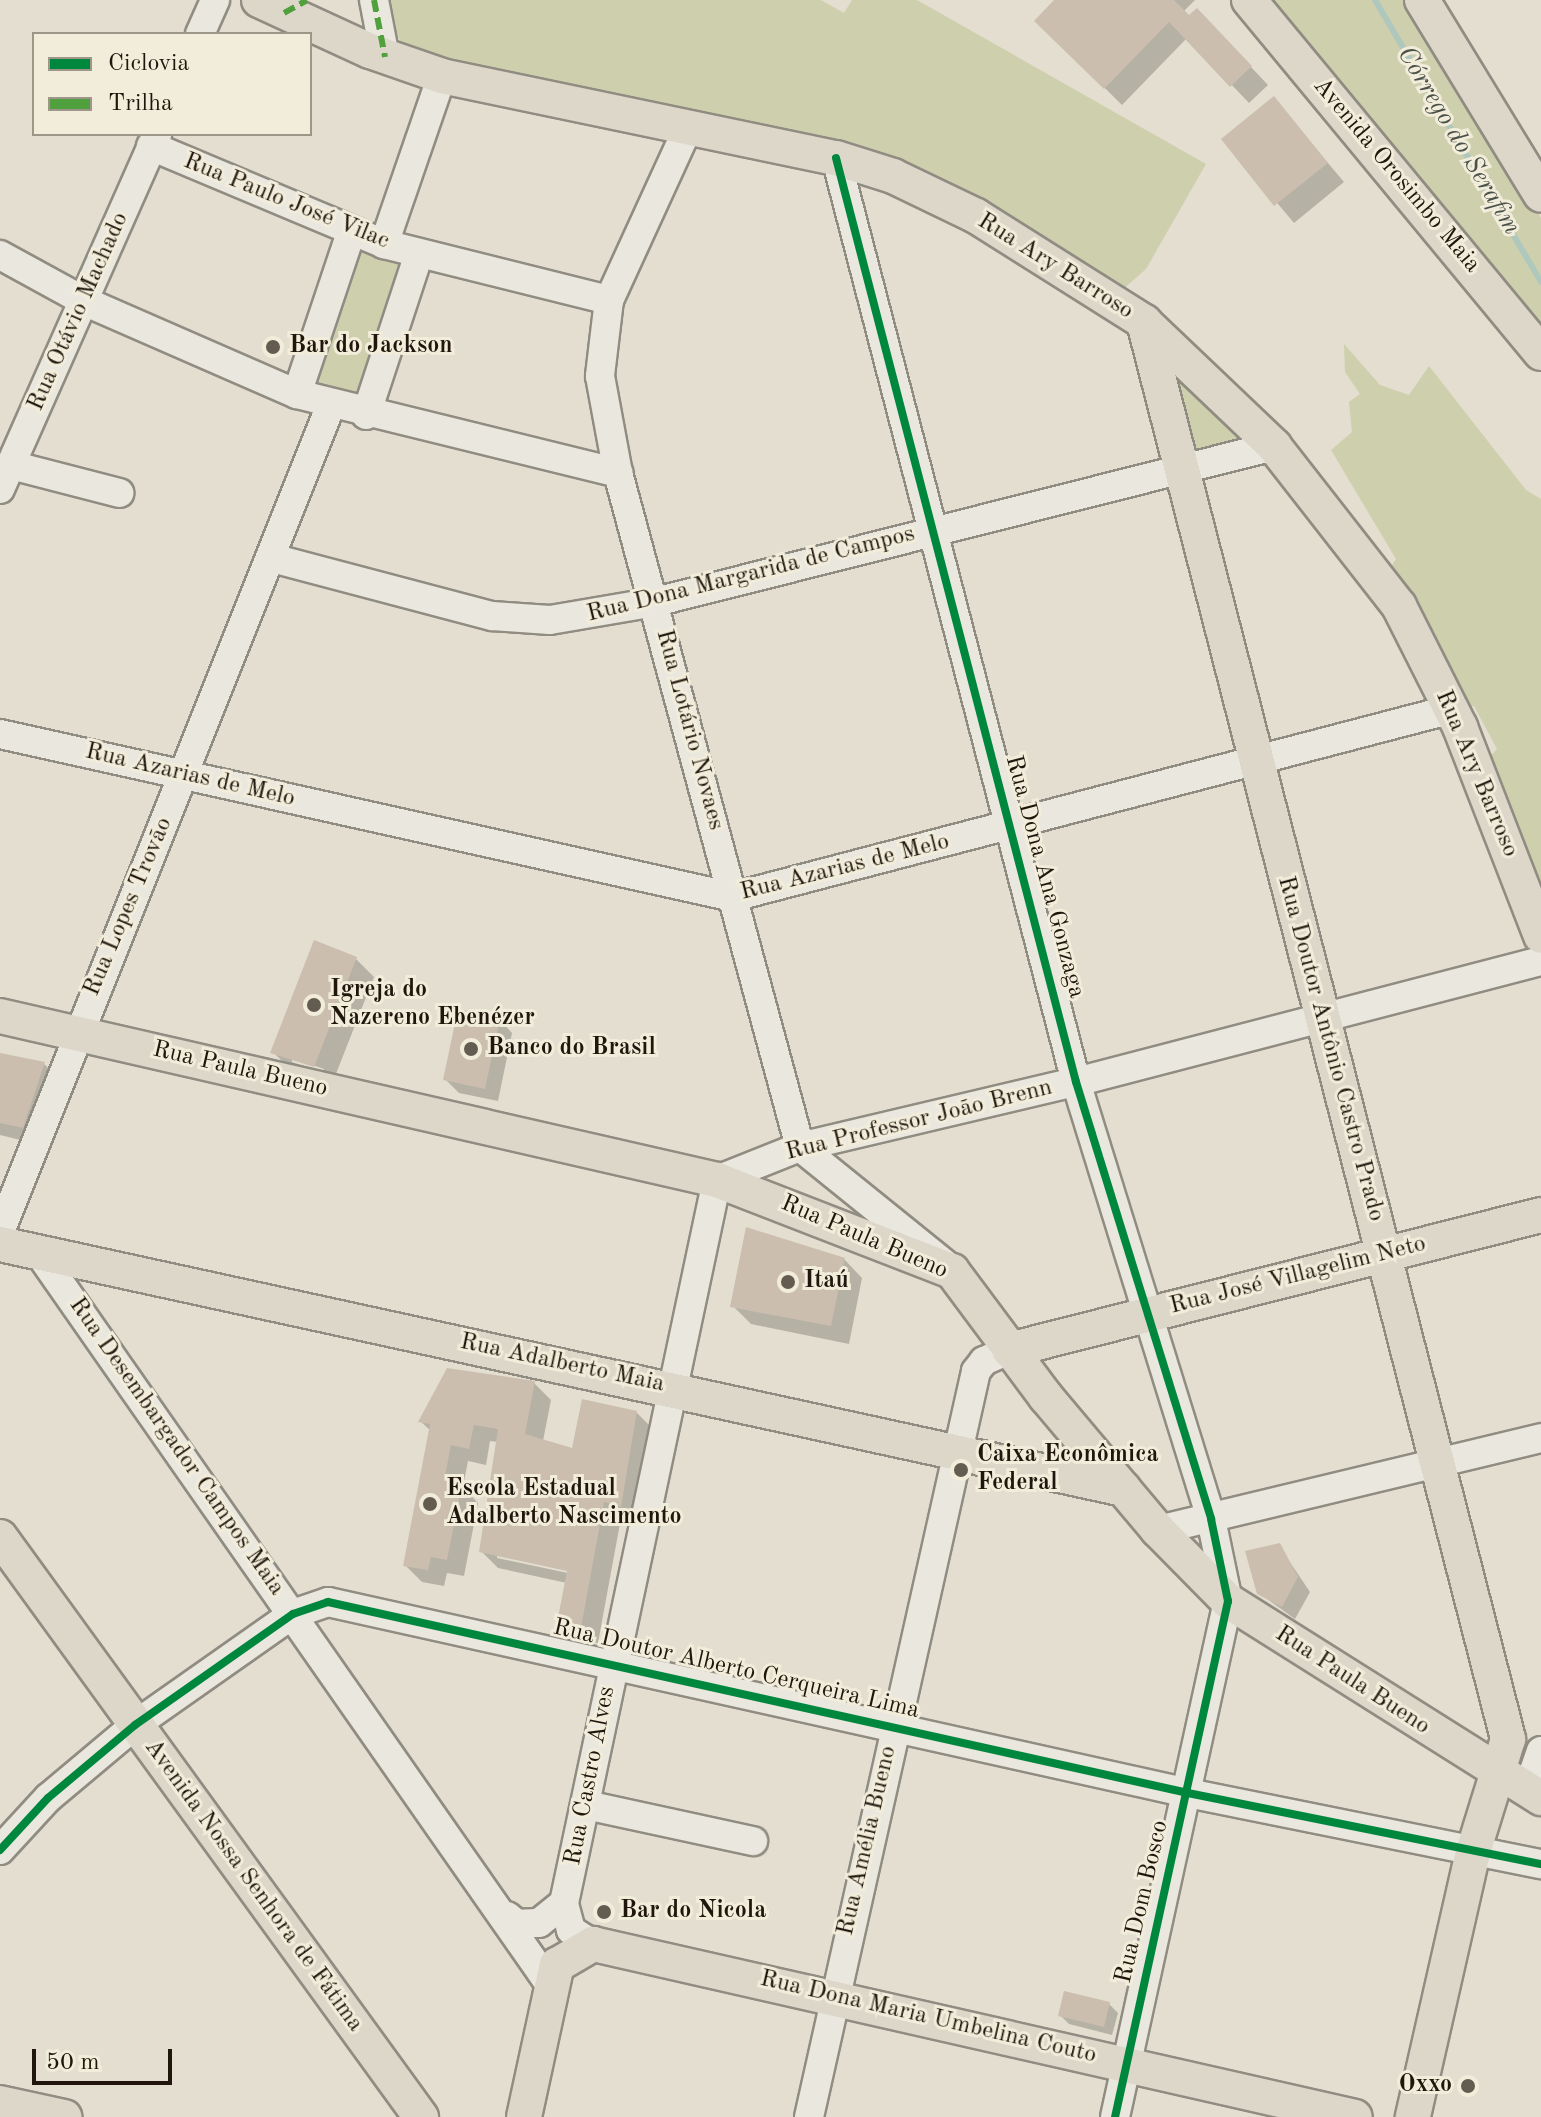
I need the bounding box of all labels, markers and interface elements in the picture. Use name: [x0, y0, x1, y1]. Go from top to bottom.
legend: [32, 32, 312, 136]
water label: Córrego do Serafim: [1389, 41, 1527, 241]
text: Ciclovia: [108, 52, 189, 76]
street label: Avenida Orosimbo Maia: [1306, 73, 1486, 279]
text: Trilha: [108, 92, 173, 116]
street label: Rua Paulo José Vilac: [179, 148, 393, 256]
street label: Rua Ary Barroso: [972, 207, 1138, 327]
street label: Rua Otávio Machado: [22, 208, 136, 416]
place label: Bar do Jackson: [289, 333, 453, 361]
marker: Bar do Jackson: [264, 338, 282, 356]
street label: Rua Dona Margarida de Campos: [584, 520, 918, 630]
street label: Rua Lotário Novaes: [648, 627, 730, 833]
street label: Rua Ary Barroso: [1428, 686, 1524, 862]
street label: Rua Azarias de Melo: [82, 738, 298, 814]
street label: Rua Dona Ana Gonzaga: [998, 753, 1090, 1001]
street label: Rua Lopes Trovão: [78, 813, 180, 1001]
street label: Rua Azarias de Melo: [737, 828, 953, 908]
street label: Rua Doutor Antônio Castro Prado: [1270, 873, 1390, 1225]
place label: Igreja do Nazereno Ebenézer: [330, 977, 535, 1033]
marker: Igreja do Nazereno Ebenézer: [305, 996, 323, 1014]
place label: Banco do Brasil: [487, 1035, 656, 1063]
street label: Rua Paula Bueno: [150, 1036, 330, 1104]
marker: Banco do Brasil: [462, 1040, 480, 1058]
street label: Rua Professor João Brenn: [783, 1074, 1055, 1168]
street label: Rua Paula Bueno: [776, 1190, 952, 1286]
street label: Rua José Villagelim Neto: [1167, 1230, 1429, 1322]
place label: Itaú: [804, 1268, 849, 1296]
marker: Itaú: [779, 1273, 797, 1291]
street label: Rua Desembargador Campos Maia: [62, 1292, 290, 1602]
street label: Rua Adalberto Maia: [457, 1328, 667, 1400]
place label: Caixa Econômica Federal: [977, 1442, 1159, 1498]
marker: Caixa Econômica Federal: [952, 1461, 970, 1479]
place label: Escola Estadual Adalberto Nascimento: [446, 1476, 682, 1532]
marker: Escola Estadual Adalberto Nascimento: [421, 1495, 439, 1513]
street label: Rua Doutor Alberto Cerqueira Lima: [550, 1614, 922, 1726]
street label: Rua Paula Bueno: [1269, 1620, 1435, 1742]
street label: Rua Castro Alves: [560, 1684, 622, 1868]
street label: Avenida Nossa Senhora de Fátima: [137, 1734, 369, 2038]
street label: Rua Amélia Bueno: [832, 1743, 904, 1939]
street label: Rua Dom Bosco: [1110, 1818, 1176, 1986]
place label: Bar do Nicola: [620, 1898, 766, 1926]
marker: Bar do Nicola: [595, 1903, 613, 1921]
street label: Rua Dona Maria Umbelina Couto: [757, 1965, 1099, 2071]
scale bar: [36, 2033, 176, 2083]
text: 50 m: [46, 2051, 100, 2075]
place label: Oxxo: [1399, 2072, 1452, 2100]
marker: Oxxo: [1459, 2077, 1477, 2095]

